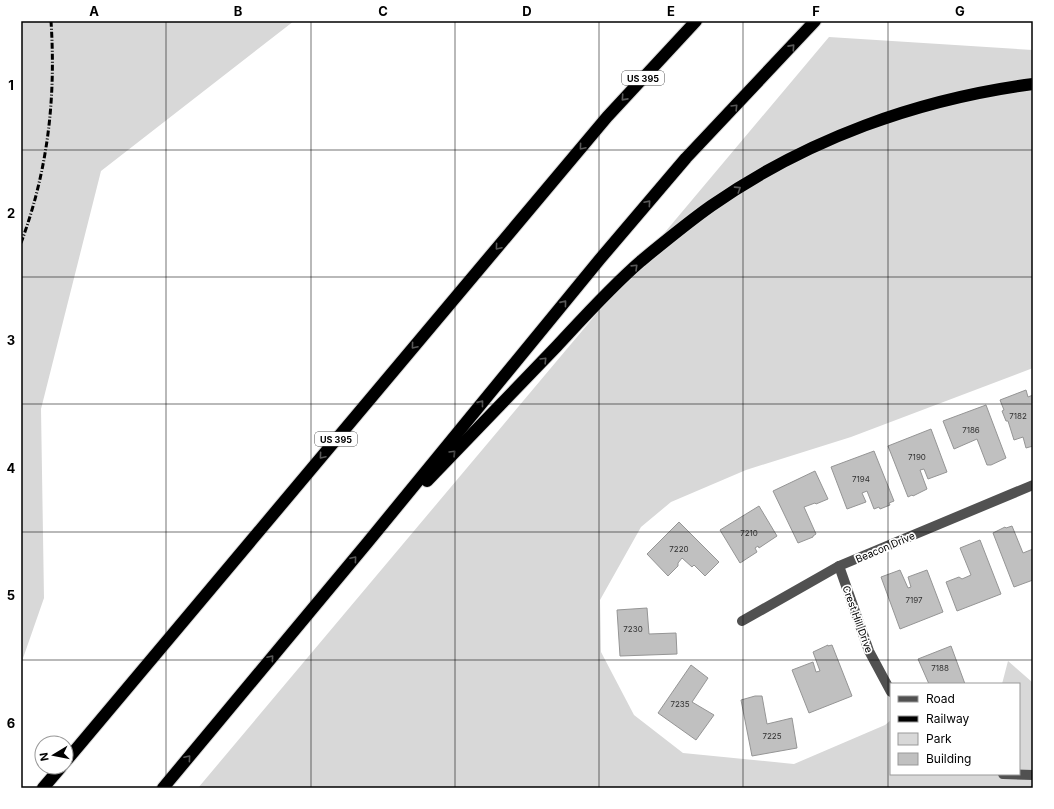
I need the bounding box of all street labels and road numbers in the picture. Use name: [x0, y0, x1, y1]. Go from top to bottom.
road number: US 395: [622, 71, 664, 85]
road number: US 395: [315, 432, 357, 446]
street label: Beacon Drive: [854, 529, 917, 565]
street label: Crest Hill Drive: [840, 584, 876, 654]

